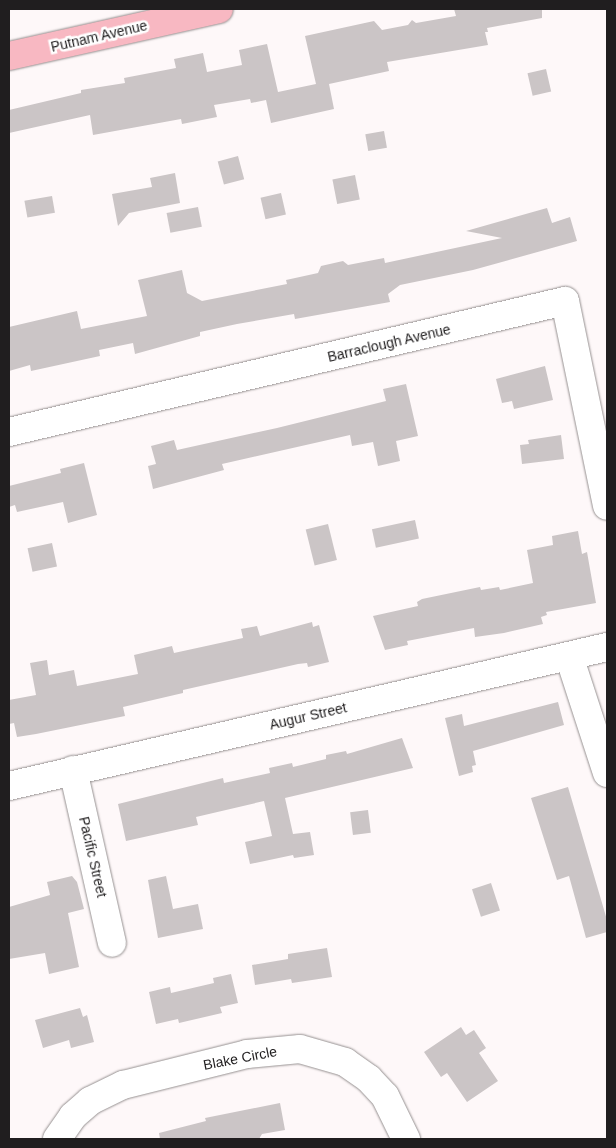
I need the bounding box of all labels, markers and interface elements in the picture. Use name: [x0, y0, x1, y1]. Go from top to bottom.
street label: Putnam Avenue: [49, 17, 149, 55]
street label: Barraclough Avenue: [325, 321, 453, 365]
street label: Augur Street: [268, 699, 348, 733]
street label: Pacific Street: [76, 815, 110, 899]
street label: Blake Circle: [202, 1043, 278, 1073]

